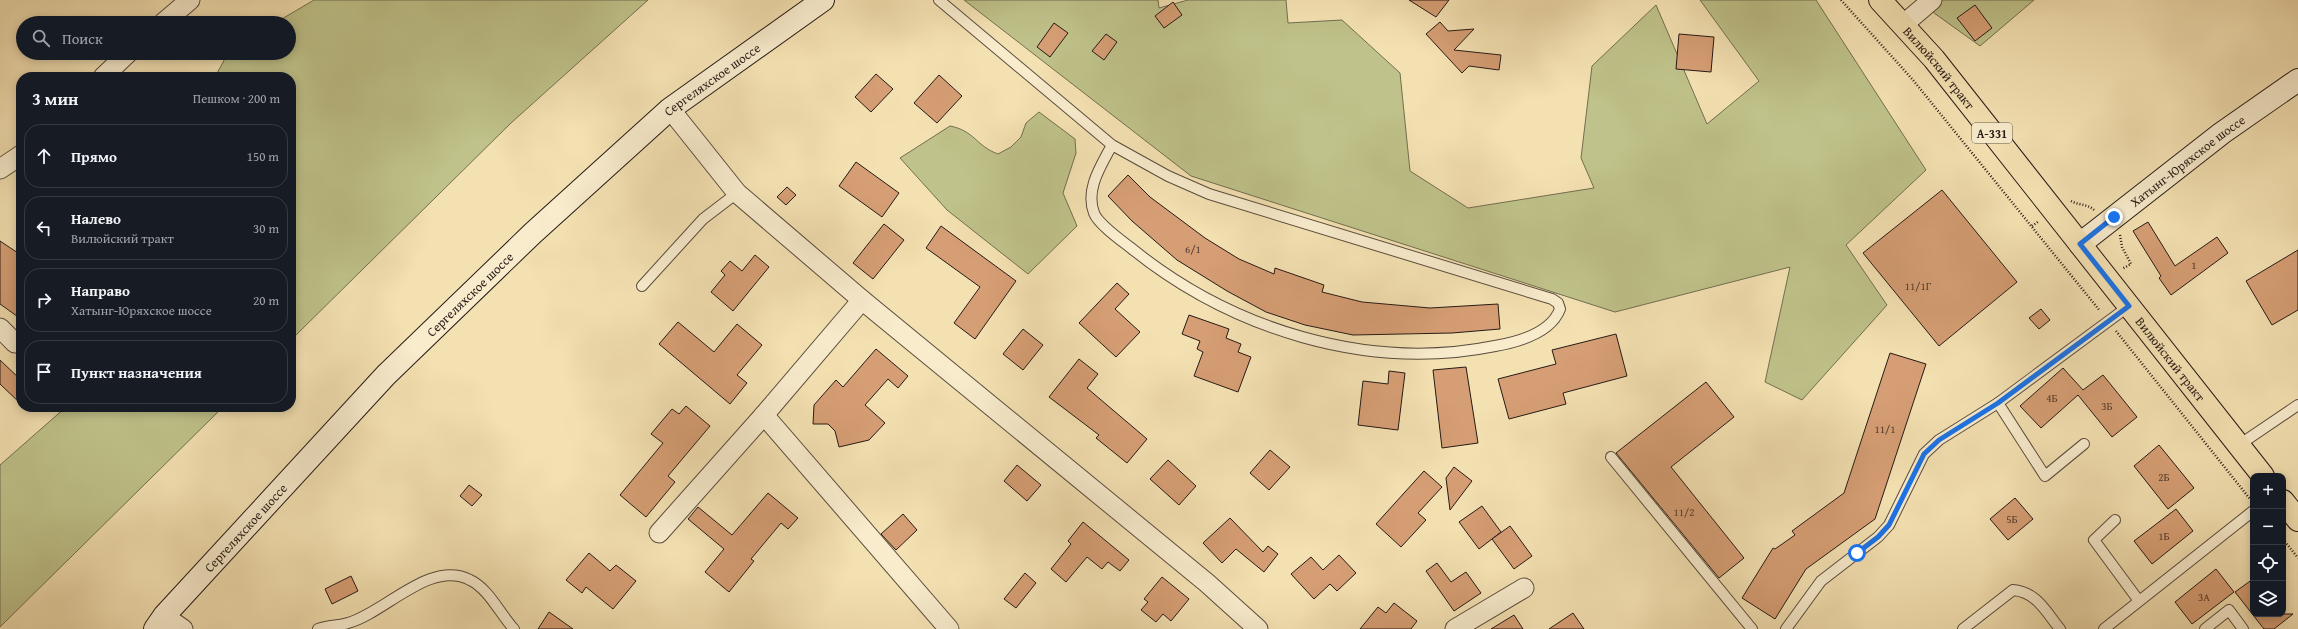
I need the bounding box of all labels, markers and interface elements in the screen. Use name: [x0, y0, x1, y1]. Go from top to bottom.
search box: [16, 16, 296, 60]
street label: Вилюйский тракт: [1899, 22, 1980, 114]
icon: search: [30, 27, 52, 49]
text: Поиск: [62, 28, 103, 49]
street label: Сергеляхское шоссе: [659, 38, 764, 120]
text: 3 мин: [32, 86, 78, 111]
text: Пешком · 200 m: [193, 89, 280, 108]
street label: Хатынг-Юряхское шоссе: [2126, 110, 2249, 211]
road number: А-331: [1972, 123, 2012, 143]
icon: ahead: [33, 145, 55, 167]
text: Прямо: [71, 146, 117, 167]
text: 150 m: [247, 147, 279, 166]
text: Налево: [71, 208, 121, 229]
route end: [2105, 208, 2123, 226]
icon: left: [33, 217, 55, 239]
text: 30 m: [253, 219, 279, 238]
text: Вилюйский тракт: [71, 229, 174, 248]
house number: 6/1: [1185, 241, 1201, 257]
street label: Сергеляхское шоссе: [422, 247, 518, 341]
house number: 1: [2191, 257, 2197, 273]
house number: 11/1Г: [1905, 278, 1932, 294]
text: Направо: [71, 280, 130, 301]
icon: right: [33, 289, 55, 311]
text: 20 m: [253, 291, 279, 310]
text: Хатынг-Юряхское шоссе: [71, 301, 212, 320]
street label: Вилюйский тракт: [2131, 313, 2210, 406]
icon: arrive: [33, 361, 55, 383]
text: Пункт назначения: [71, 362, 202, 383]
house number: 4Б: [2046, 390, 2058, 406]
house number: 3Б: [2101, 398, 2113, 414]
house number: 11/1: [1874, 421, 1896, 437]
house number: 2Б: [2158, 469, 2170, 485]
map controls: [2250, 473, 2286, 617]
button: +: [2250, 473, 2286, 509]
street label: Сергеляхское шоссе: [200, 479, 291, 576]
house number: 11/2: [1673, 504, 1695, 520]
button: −: [2250, 509, 2286, 545]
house number: 5Б: [2006, 511, 2018, 527]
house number: 1Б: [2158, 528, 2170, 544]
route start: [1848, 544, 1866, 562]
button: locate: [2250, 545, 2286, 581]
button: layers: [2250, 581, 2286, 617]
house number: 3А: [2198, 589, 2210, 605]

